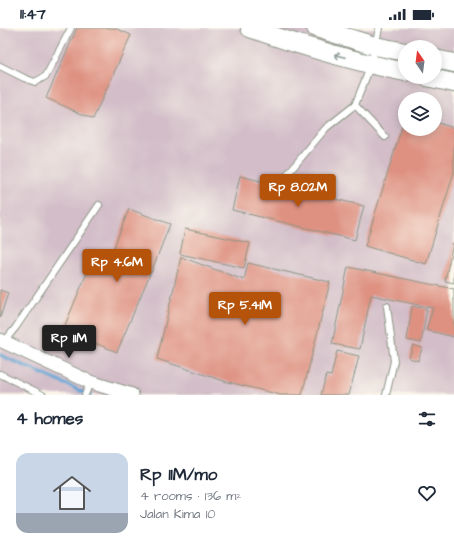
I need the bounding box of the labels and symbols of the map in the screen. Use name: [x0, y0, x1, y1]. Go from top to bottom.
north arrow: [398, 40, 442, 84]
one-way arrow: [334, 52, 347, 59]
pin: Rp 8.02M: [257, 174, 339, 208]
pin: Rp 4.6M: [80, 249, 154, 283]
pin: Rp 5.41M: [204, 292, 286, 326]
pin: Rp 11M: [36, 325, 102, 359]

